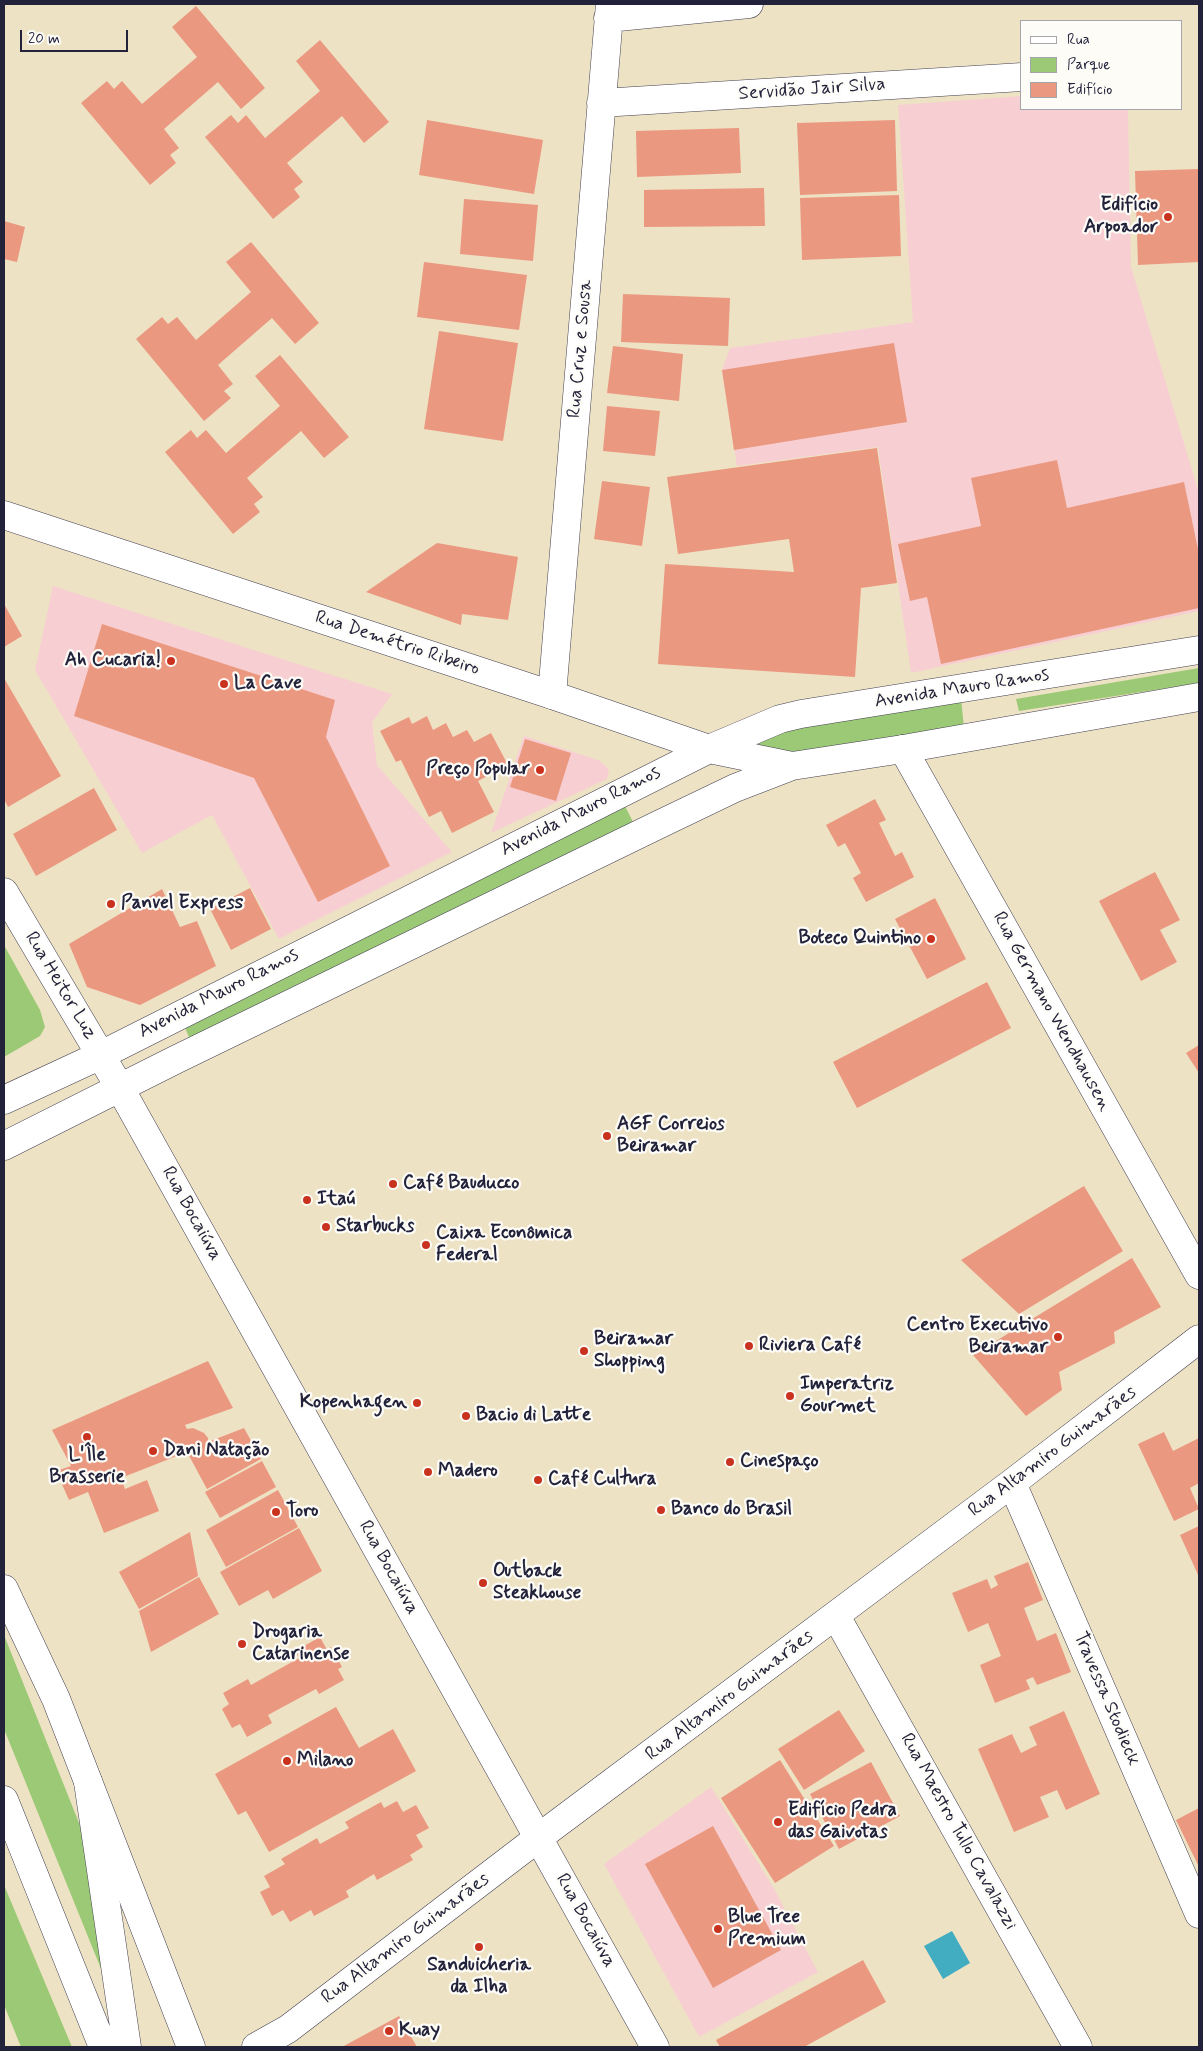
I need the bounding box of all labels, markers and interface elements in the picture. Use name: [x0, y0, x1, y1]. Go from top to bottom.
scale bar: [22, 20, 130, 52]
legend: [1020, 20, 1183, 110]
text: 20 m: [28, 29, 60, 49]
text: Rua: [1067, 30, 1090, 50]
text: Parque: [1067, 55, 1110, 75]
street label: Servidão Jair Silva: [738, 73, 886, 107]
text: Edifício: [1067, 80, 1112, 100]
place label: Edifício Arpoador: [1084, 195, 1158, 239]
marker: Edifício Arpoador: [1162, 211, 1174, 223]
street label: Rua Cruz e Sousa: [564, 279, 598, 419]
street label: Rua Demétrio Ribeiro: [312, 607, 482, 681]
place label: Ah Cucaria!: [65, 650, 161, 672]
marker: Ah Cucaria!: [165, 655, 177, 667]
street label: Avenida Mauro Ramos: [873, 664, 1051, 714]
place label: La Cave: [234, 673, 302, 695]
marker: La Cave: [218, 678, 230, 690]
place label: Preço Popular: [426, 759, 530, 781]
street label: Avenida Mauro Ramos: [497, 762, 665, 862]
marker: Preço Popular: [534, 764, 546, 776]
place label: Panvel Express: [121, 893, 243, 915]
marker: Panvel Express: [105, 898, 117, 910]
street label: Rua Germano Wendhausen: [987, 908, 1115, 1116]
street label: Rua Heitor Luz: [19, 928, 101, 1044]
place label: Boteco Quintino: [798, 928, 921, 950]
marker: Boteco Quintino: [925, 933, 937, 945]
street label: Avenida Mauro Ramos: [135, 944, 303, 1044]
place label: AGF Correios Beiramar: [617, 1114, 725, 1158]
marker: AGF Correios Beiramar: [601, 1130, 613, 1142]
street label: Rua Bocaiúva: [156, 1163, 226, 1265]
place label: Café Bauducco: [403, 1173, 519, 1195]
marker: Café Bauducco: [387, 1178, 399, 1190]
place label: Itaú: [317, 1189, 355, 1211]
marker: Itaú: [301, 1194, 313, 1206]
place label: Starbucks: [336, 1216, 414, 1238]
marker: Starbucks: [320, 1221, 332, 1233]
place label: Caixa Econômica Federal: [436, 1223, 572, 1267]
marker: Caixa Econômica Federal: [420, 1239, 432, 1251]
place label: Centro Executivo Beiramar: [907, 1315, 1048, 1359]
place label: Beiramar Shopping: [594, 1329, 673, 1373]
marker: Centro Executivo Beiramar: [1052, 1331, 1064, 1343]
place label: Riviera Café: [759, 1335, 861, 1357]
marker: Riviera Café: [743, 1340, 755, 1352]
marker: Beiramar Shopping: [578, 1345, 590, 1357]
place label: Imperatriz Gourmet: [800, 1374, 894, 1418]
street label: Rua Altamiro Guimarães: [965, 1381, 1141, 1523]
marker: Imperatriz Gourmet: [784, 1390, 796, 1402]
place label: Kopenhagen: [300, 1392, 407, 1414]
marker: Kopenhagen: [411, 1397, 423, 1409]
place label: Bacio di Latte: [476, 1405, 591, 1427]
marker: Bacio di Latte: [460, 1410, 472, 1422]
marker: L'Île Brasserie: [81, 1431, 93, 1443]
place label: Dani Natação: [163, 1440, 269, 1462]
place label: L'Île Brasserie: [49, 1445, 125, 1489]
marker: Dani Natação: [147, 1445, 159, 1457]
place label: Cinespaço: [740, 1451, 819, 1473]
marker: Cinespaço: [724, 1456, 736, 1468]
place label: Madero: [438, 1461, 498, 1483]
marker: Madero: [422, 1466, 434, 1478]
place label: Café Cultura: [548, 1469, 657, 1491]
marker: Café Cultura: [532, 1474, 544, 1486]
place label: Banco do Brasil: [671, 1499, 792, 1521]
place label: Toro: [286, 1501, 318, 1523]
marker: Banco do Brasil: [655, 1504, 667, 1516]
marker: Toro: [270, 1506, 282, 1518]
street label: Rua Bocaiúva: [353, 1517, 423, 1619]
place label: Outback Steakhouse: [493, 1561, 581, 1605]
marker: Outback Steakhouse: [477, 1577, 489, 1589]
place label: Drogaria Catarinense: [252, 1622, 349, 1666]
street label: Rua Altamiro Guimarães: [642, 1625, 818, 1767]
street label: Travessa Stodieck: [1068, 1629, 1144, 1769]
marker: Drogaria Catarinense: [236, 1638, 248, 1650]
street label: Rua Maestro Tullo Cavalazzi: [894, 1730, 1022, 1934]
place label: Milano: [297, 1750, 353, 1772]
marker: Milano: [281, 1755, 293, 1767]
place label: Edifício Pedra das Gaivotas: [788, 1800, 897, 1844]
marker: Edifício Pedra das Gaivotas: [772, 1816, 784, 1828]
street label: Rua Altamiro Guimarães: [318, 1868, 494, 2010]
street label: Rua Bocaiúva: [550, 1870, 620, 1972]
place label: Blue Tree Premium: [728, 1907, 806, 1951]
marker: Blue Tree Premium: [712, 1923, 724, 1935]
marker: Sanduicheria da Ilha: [473, 1941, 485, 1953]
place label: Sanduicheria da Ilha: [427, 1955, 531, 1999]
place label: Kuay: [399, 2020, 440, 2042]
marker: Kuay: [383, 2025, 395, 2037]

